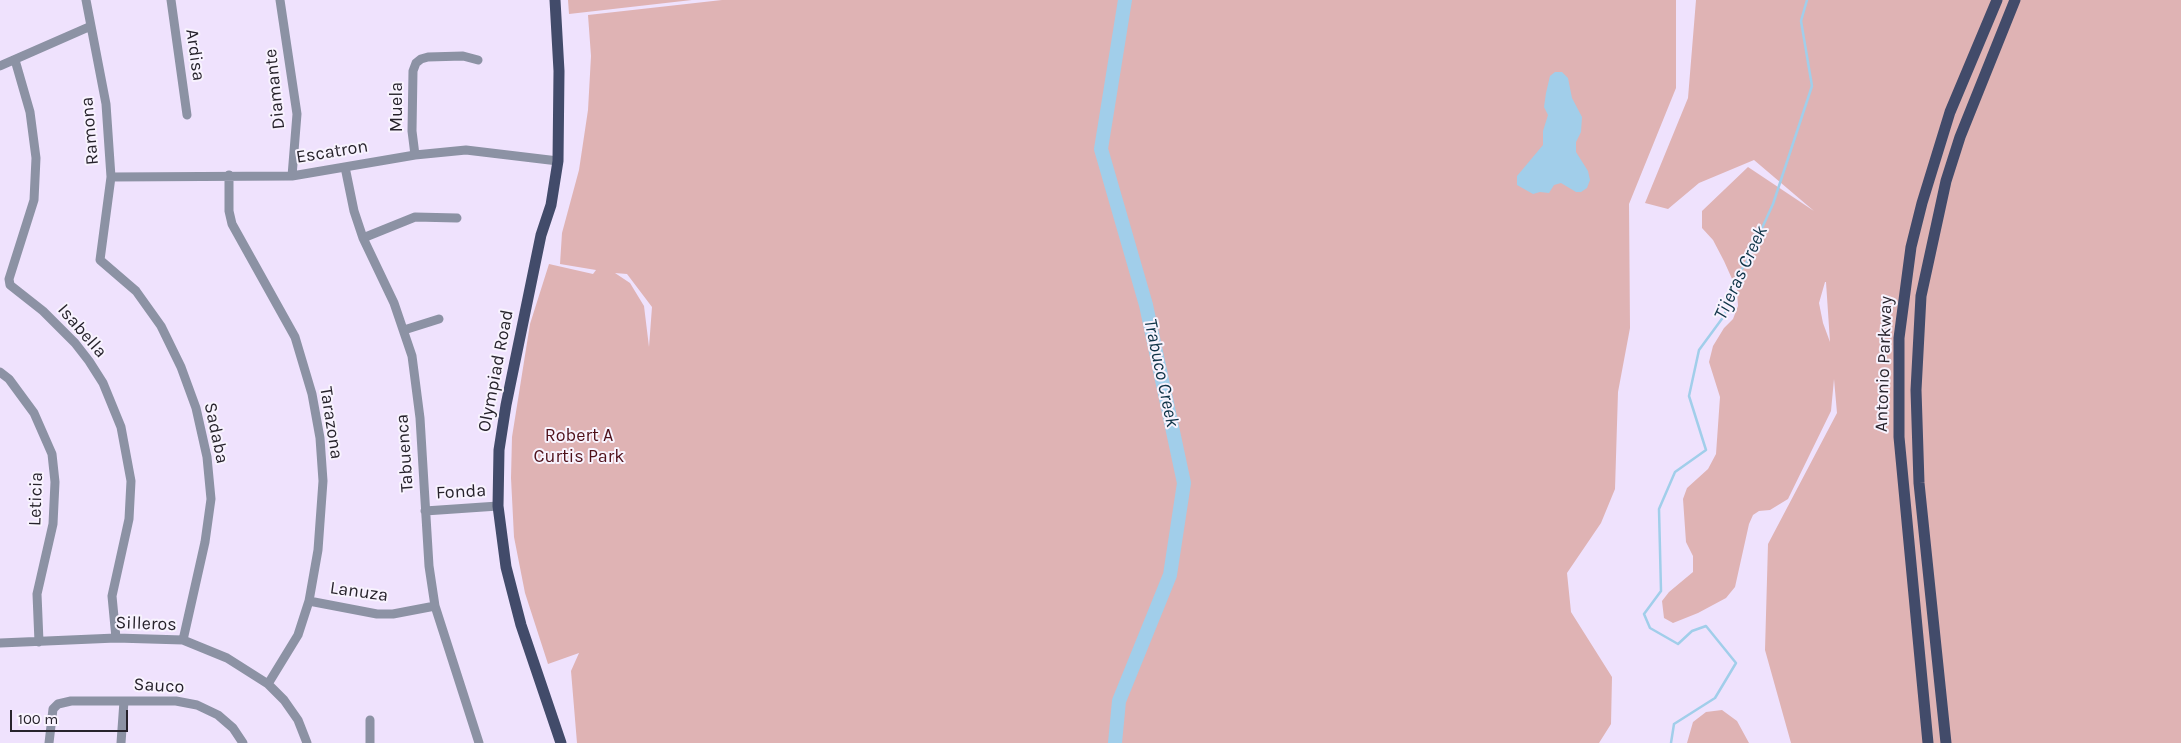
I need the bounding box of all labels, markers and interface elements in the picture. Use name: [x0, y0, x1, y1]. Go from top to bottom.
street label: Ardisa: [181, 28, 209, 82]
street label: Diamante: [260, 48, 290, 130]
street label: Muela: [386, 82, 408, 132]
street label: Ramona: [76, 96, 104, 166]
street label: Escatron: [294, 136, 370, 168]
water label: Tijeras Creek: [1709, 222, 1773, 324]
street label: Antonio Parkway: [1871, 296, 1897, 432]
street label: Isabella: [53, 300, 111, 362]
street label: Olympiad Road: [474, 308, 518, 434]
water label: Trabuco Creek: [1138, 317, 1184, 429]
street label: Tarazona: [315, 385, 347, 461]
street label: Sadaba: [199, 400, 233, 466]
street label: Tabuenca: [391, 413, 419, 493]
park label: Robert A Curtis Park: [534, 425, 624, 468]
street label: Leticia: [24, 471, 48, 527]
street label: Fonda: [435, 480, 487, 504]
street label: Lanuza: [329, 577, 389, 607]
street label: Silleros: [115, 612, 177, 636]
street label: Sauco: [133, 674, 185, 698]
scale bar: [12, 700, 130, 732]
text: 100 m: [18, 710, 58, 728]

